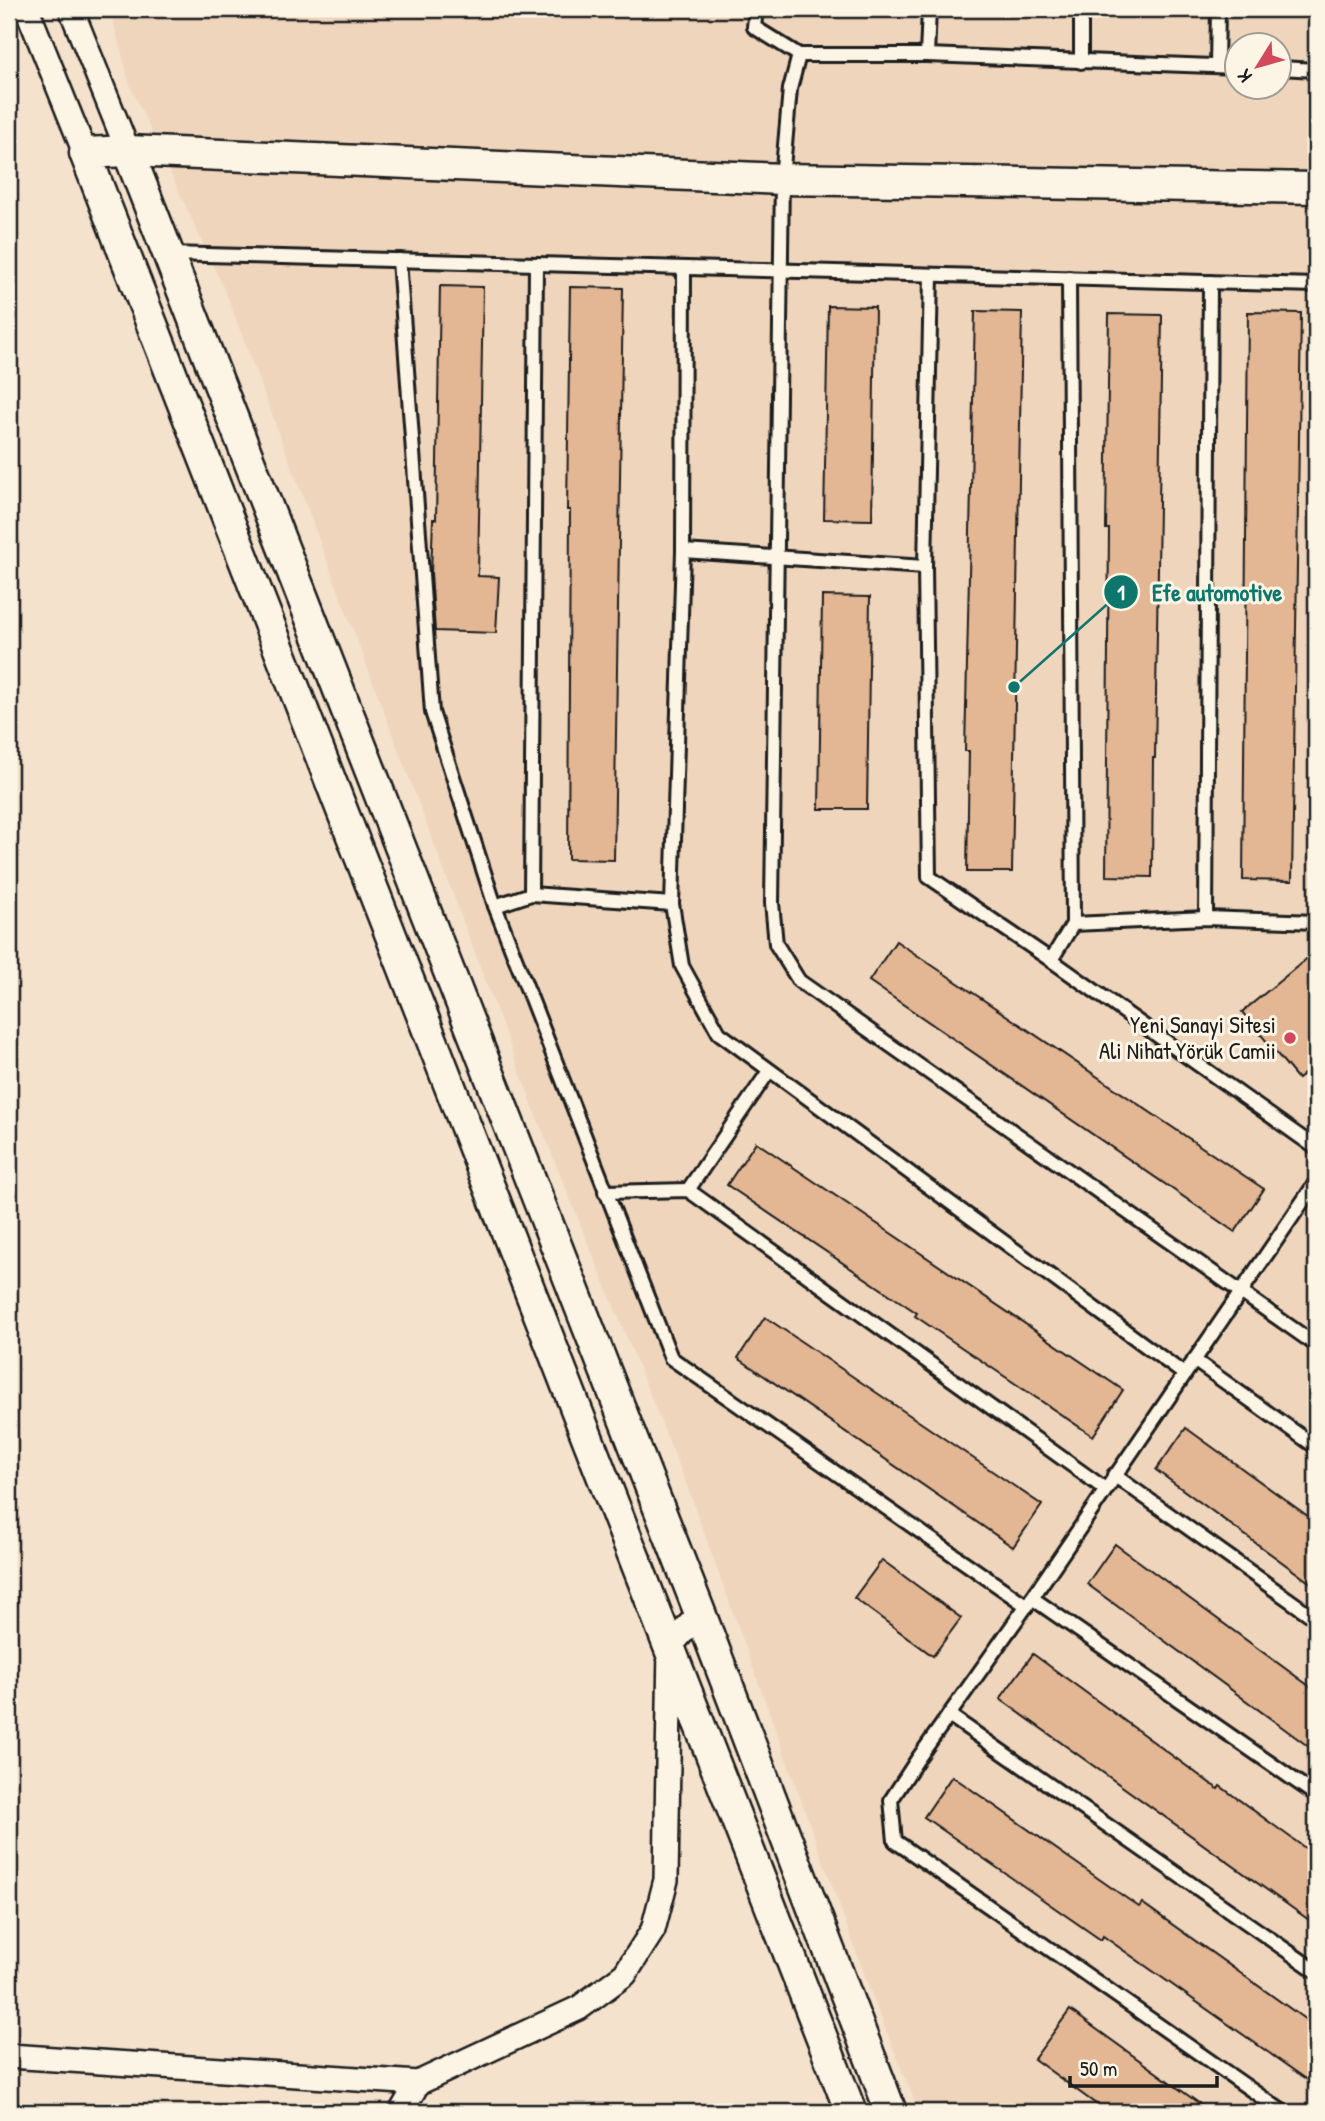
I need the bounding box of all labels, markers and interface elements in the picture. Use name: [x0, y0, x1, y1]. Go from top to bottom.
north arrow: [1224, 32, 1294, 102]
text: K: [1231, 64, 1258, 88]
callout: Efe automotive: [1103, 570, 1296, 615]
text: Efe automotive: [1152, 576, 1282, 608]
text: 1: [1117, 578, 1125, 607]
place label: Yeni Sanayi Sitesi Ali Nihat Yörük Camii: [1099, 1009, 1276, 1066]
marker: Yeni Sanayi Sitesi Ali Nihat Yörük Camii: [1282, 1030, 1298, 1046]
scale bar: [1070, 2044, 1216, 2088]
text: 50 m: [1080, 2054, 1117, 2083]

